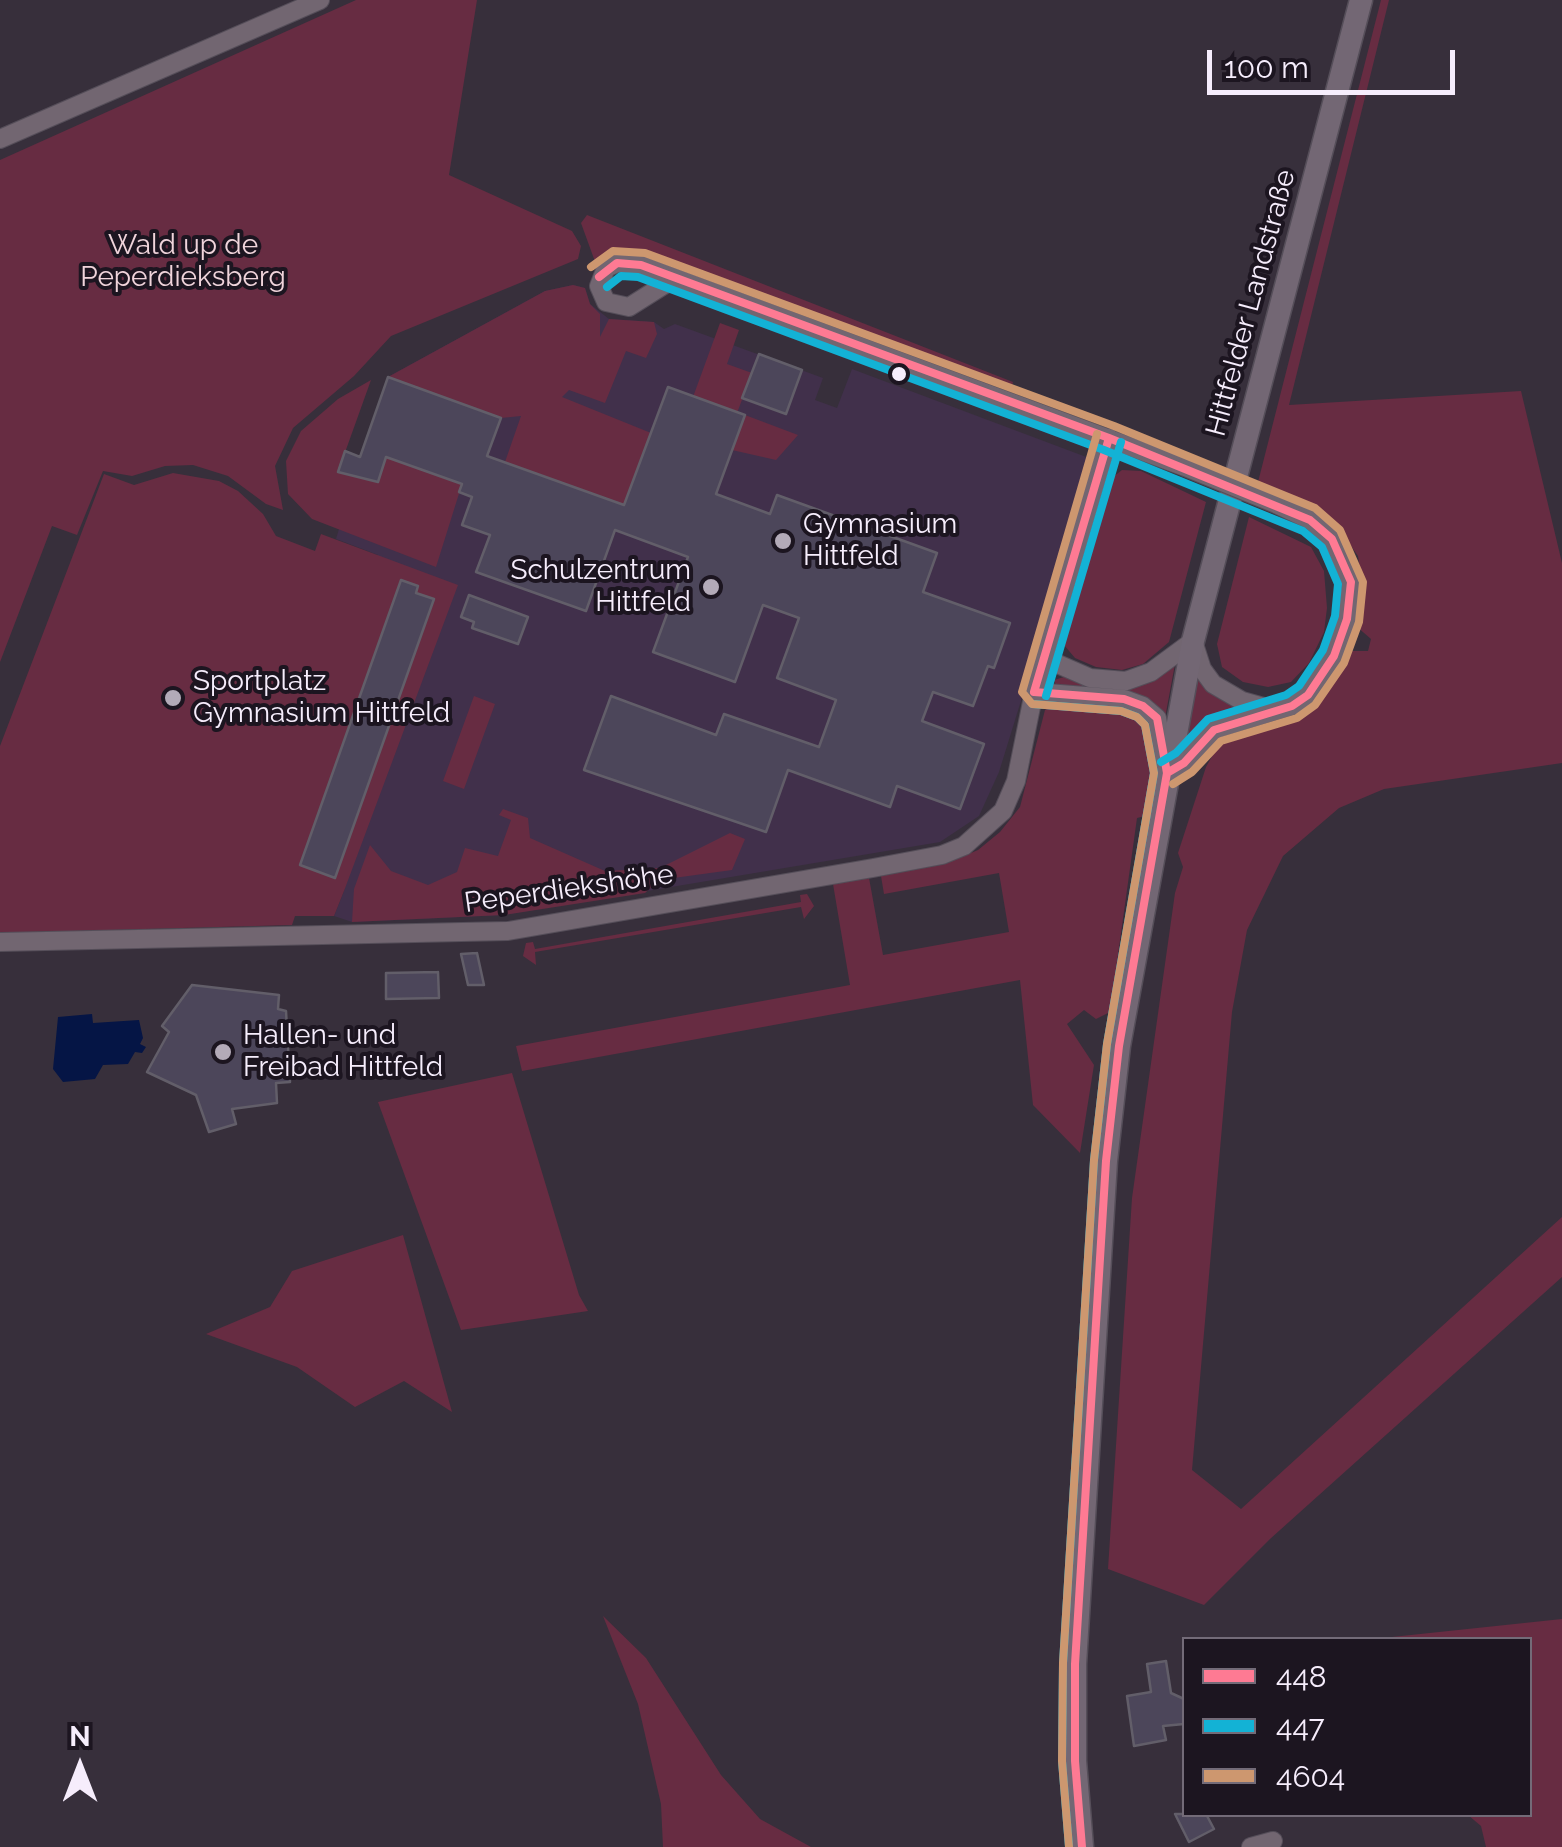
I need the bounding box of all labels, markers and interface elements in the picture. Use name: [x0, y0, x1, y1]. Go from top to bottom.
scale bar: [1212, 30, 1460, 92]
text: 100 m: [1224, 50, 1309, 85]
street label: Hittfelder Landstraße: [1199, 166, 1303, 440]
park label: Wald up de Peperdieksberg: [80, 229, 286, 295]
unlabelled marker: [889, 364, 909, 384]
place label: Gymnasium Hittfeld: [803, 508, 957, 574]
marker: Gymnasium Hittfeld: [772, 530, 794, 552]
place label: Schulzentrum Hittfeld: [510, 554, 691, 620]
marker: Schulzentrum Hittfeld: [700, 576, 722, 598]
place label: Sportplatz Gymnasium Hittfeld: [193, 665, 450, 731]
marker: Sportplatz Gymnasium Hittfeld: [162, 687, 184, 709]
street label: Peperdiekshöhe: [462, 858, 676, 920]
place label: Hallen- und Freibad Hittfeld: [243, 1019, 443, 1085]
marker: Hallen- und Freibad Hittfeld: [212, 1041, 234, 1063]
legend: [1182, 1637, 1532, 1817]
text: 448: [1276, 1659, 1327, 1694]
text: 447: [1276, 1709, 1325, 1744]
north arrow: [30, 1717, 130, 1817]
text: N: [69, 1720, 91, 1753]
text: 4604: [1276, 1759, 1345, 1794]

